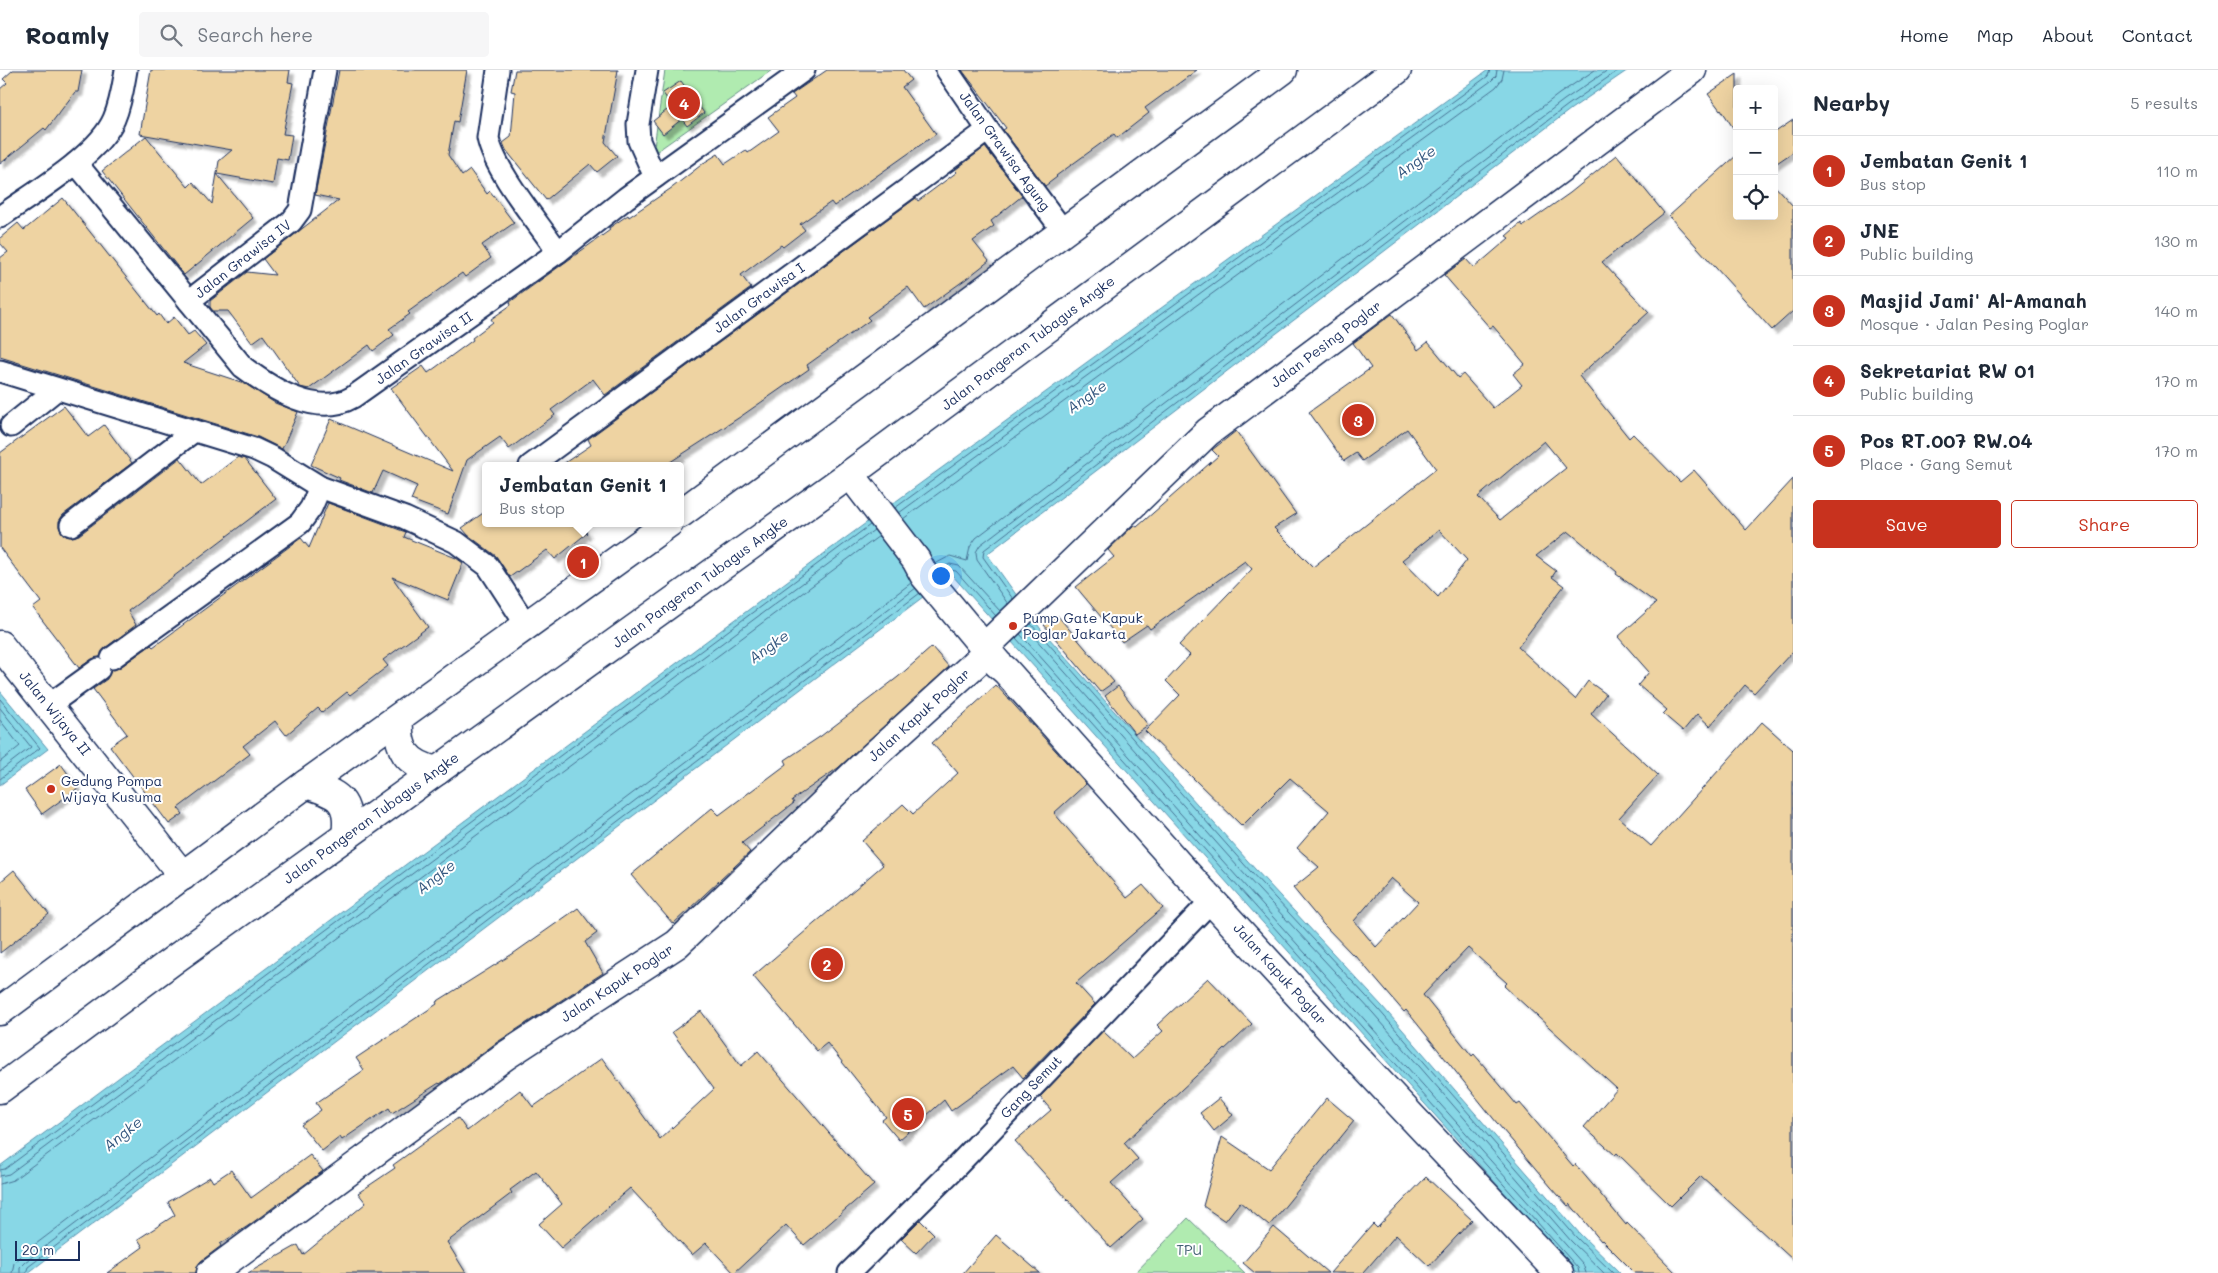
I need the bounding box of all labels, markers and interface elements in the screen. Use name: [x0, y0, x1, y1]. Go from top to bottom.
search box: [139, 12, 489, 57]
text: Roamly: [25, 19, 109, 50]
icon: search: [157, 21, 185, 49]
text: Search here: [197, 22, 313, 47]
text: Home: [1900, 23, 1949, 47]
text: Map: [1977, 23, 2013, 47]
text: About: [2041, 23, 2094, 47]
text: Contact: [2122, 23, 2193, 47]
pin: 4: [668, 84, 700, 122]
map controls: [1733, 85, 1778, 220]
button: +: [1733, 85, 1778, 130]
street label: Jalan Grawisa Agung: [956, 87, 1055, 214]
text: Nearby: [1813, 89, 1890, 116]
text: 5 results: [2130, 92, 2198, 113]
button: −: [1733, 130, 1778, 175]
water label: Angke: [1391, 140, 1439, 182]
text: Jembatan Genit 1: [1860, 148, 2028, 173]
text: 1: [1825, 160, 1833, 181]
text: 110 m: [2156, 160, 2198, 181]
text: Bus stop: [1860, 173, 1926, 194]
button: locate: [1733, 175, 1778, 220]
street label: Jalan Grawisa IV: [191, 215, 295, 302]
text: JNE: [1860, 218, 1899, 243]
text: 2: [1825, 230, 1833, 251]
text: 130 m: [2154, 230, 2198, 251]
text: Public building: [1860, 243, 1973, 264]
street label: Jalan Grawisa I: [709, 258, 808, 337]
street label: Jalan Pangeran Tubagus Angke: [938, 272, 1118, 414]
text: Masjid Jami' Al-Amanah: [1860, 288, 2087, 313]
street label: Jalan Pesing Poglar: [1267, 296, 1385, 391]
text: 3: [1824, 300, 1834, 321]
text: 140 m: [2154, 300, 2198, 321]
street label: Jalan Grawisa II: [371, 307, 476, 388]
text: Mosque · Jalan Pesing Poglar: [1860, 313, 2089, 334]
text: Sekretariat RW 01: [1860, 358, 2035, 383]
text: 4: [1824, 370, 1834, 391]
text: 170 m: [2154, 370, 2198, 391]
water label: Angke: [1064, 377, 1110, 417]
text: Public building: [1860, 383, 1973, 404]
pin: 3: [1342, 401, 1374, 439]
text: Pos RT.007 RW.04: [1860, 428, 2032, 453]
text: 5: [1824, 440, 1834, 461]
text: 170 m: [2154, 440, 2198, 461]
text: Place · Gang Semut: [1860, 453, 2013, 474]
popup: [482, 462, 684, 527]
text: Jembatan Genit 1: [499, 472, 667, 497]
text: Bus stop: [499, 497, 565, 518]
button: Save: [1813, 500, 2001, 548]
button: Share: [2011, 500, 2198, 548]
street label: Jalan Pangeran Tubagus Angke: [609, 513, 791, 651]
pin: 1: [567, 543, 599, 581]
your location: [928, 563, 954, 589]
place label: Pump Gate Kapuk Poglar Jakarta: [1023, 608, 1143, 643]
marker: Pump Gate Kapuk Poglar Jakarta: [1007, 620, 1019, 632]
water label: Angke: [746, 627, 792, 667]
street label: Jalan Kapuk Poglar: [864, 664, 974, 765]
street label: Jalan Wijaya II: [15, 666, 95, 759]
street label: Jalan Pangeran Tubagus Angke: [280, 749, 462, 887]
place label: Gedung Pompa Wijaya Kusuma: [61, 771, 162, 806]
marker: Gedung Pompa Wijaya Kusuma: [45, 783, 57, 795]
water label: Angke: [413, 856, 459, 898]
street label: Jalan Kapuk Poglar: [1230, 919, 1331, 1029]
street label: Jalan Kapuk Poglar: [557, 939, 677, 1026]
pin: 2: [811, 945, 843, 983]
street label: Gang Semut: [996, 1051, 1066, 1122]
pin: 5: [892, 1095, 924, 1133]
water label: Angke: [99, 1111, 146, 1155]
scale bar: [15, 1238, 80, 1261]
text: 20 m: [22, 1240, 54, 1259]
park label: TPU: [1176, 1240, 1202, 1259]

